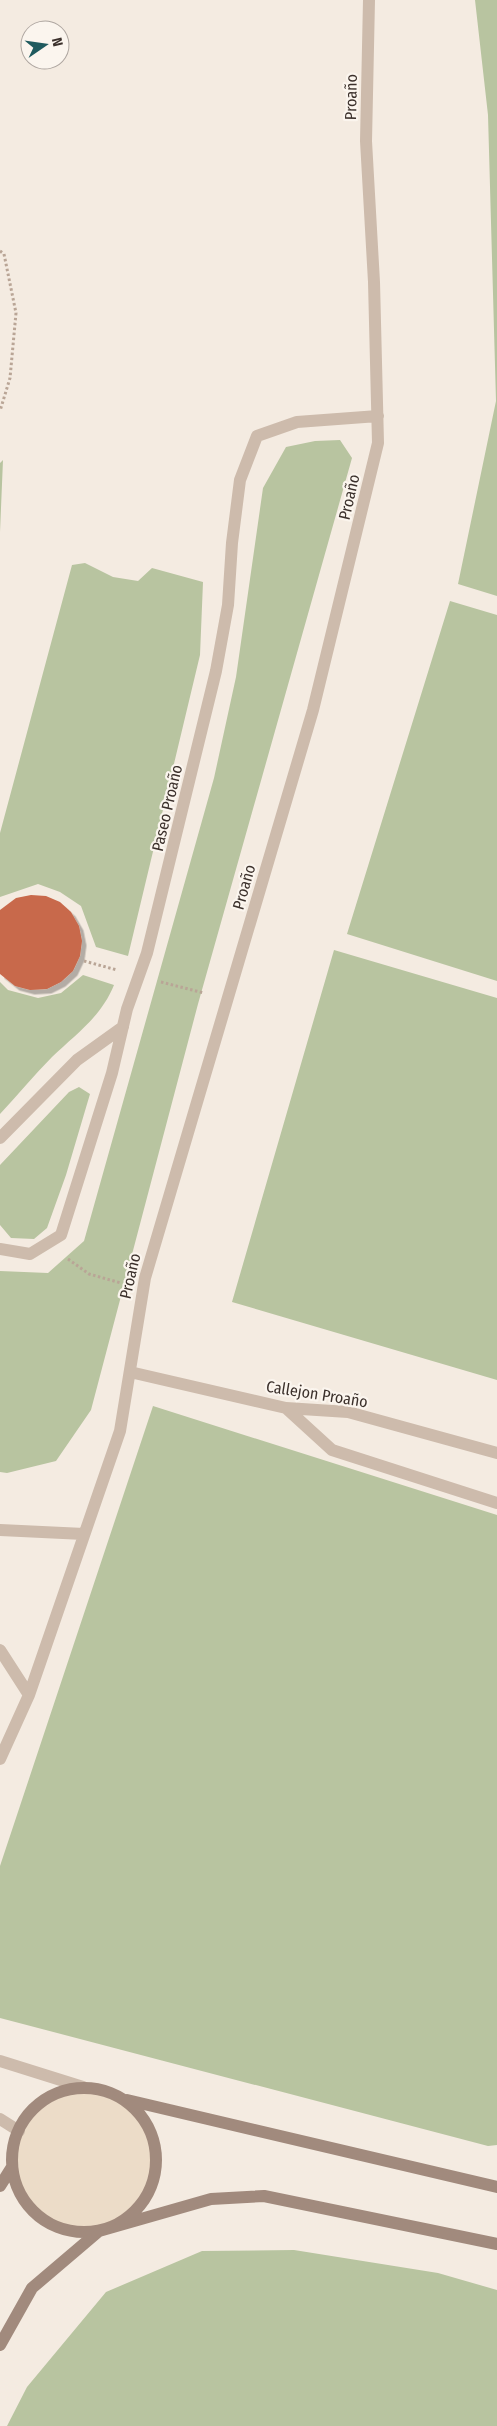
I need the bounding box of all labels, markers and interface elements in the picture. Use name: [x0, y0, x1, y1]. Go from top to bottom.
north arrow: [20, 20, 70, 70]
text: N: [48, 36, 66, 48]
street label: Proaño: [341, 74, 361, 120]
street label: Proaño: [335, 472, 363, 522]
street label: Paseo Proaño: [148, 763, 186, 853]
street label: Proaño: [229, 862, 259, 912]
street label: Proaño: [116, 1251, 144, 1301]
street label: Callejon Proaño: [265, 1377, 369, 1411]

